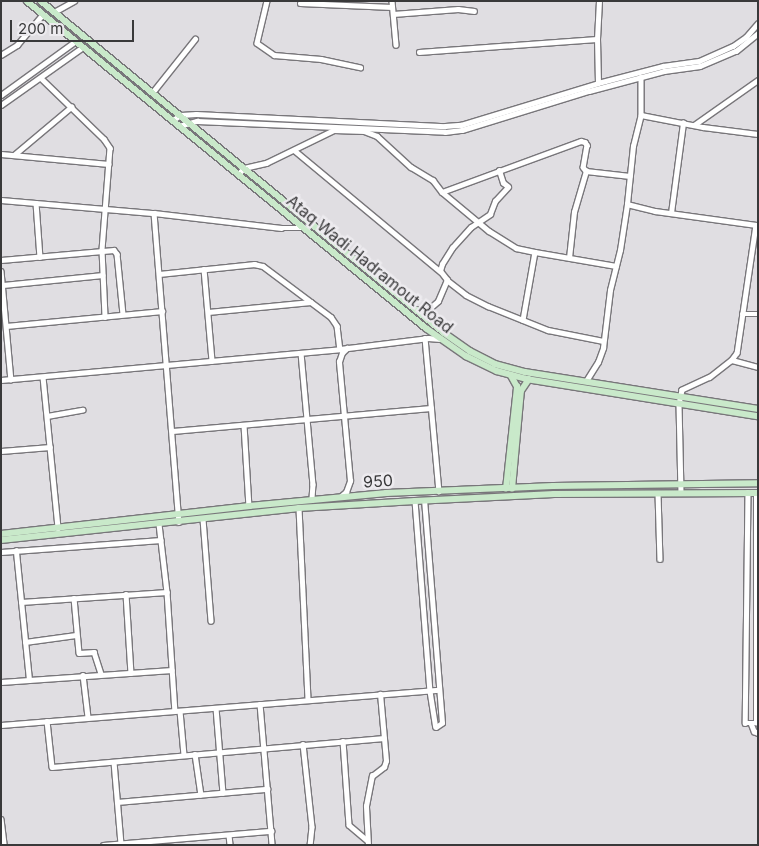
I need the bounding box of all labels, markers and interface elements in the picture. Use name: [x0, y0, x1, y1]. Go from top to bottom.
scale bar: [12, 10, 136, 42]
text: 200 m: [18, 19, 63, 38]
street label: Ataq Wadi Hadramout Road: [283, 191, 457, 337]
street label: 950: [362, 470, 394, 492]

